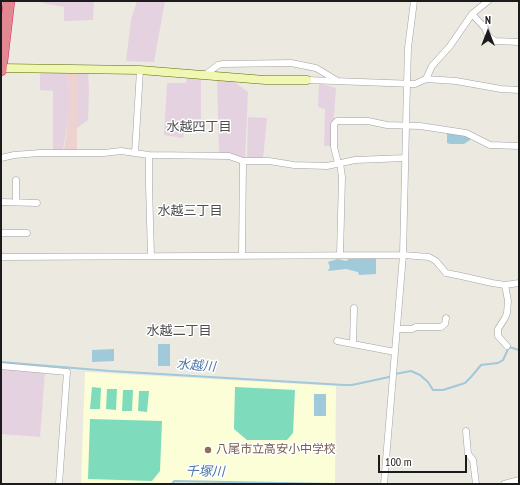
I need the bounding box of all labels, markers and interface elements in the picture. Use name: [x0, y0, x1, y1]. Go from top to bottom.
north arrow: [468, 12, 508, 52]
text: N: [485, 13, 491, 27]
district label: 水越四丁目: [167, 119, 231, 135]
district label: 水越三丁目: [158, 203, 222, 219]
district label: 水越二丁目: [147, 323, 211, 339]
water label: 水越川: [176, 357, 216, 375]
place label: 八尾市立高安小中学校: [216, 443, 336, 457]
marker: 八尾市立高安小中学校: [203, 445, 213, 455]
scale bar: [380, 447, 469, 473]
text: 100 m: [385, 454, 412, 469]
water label: 千塚川: [185, 464, 225, 480]

